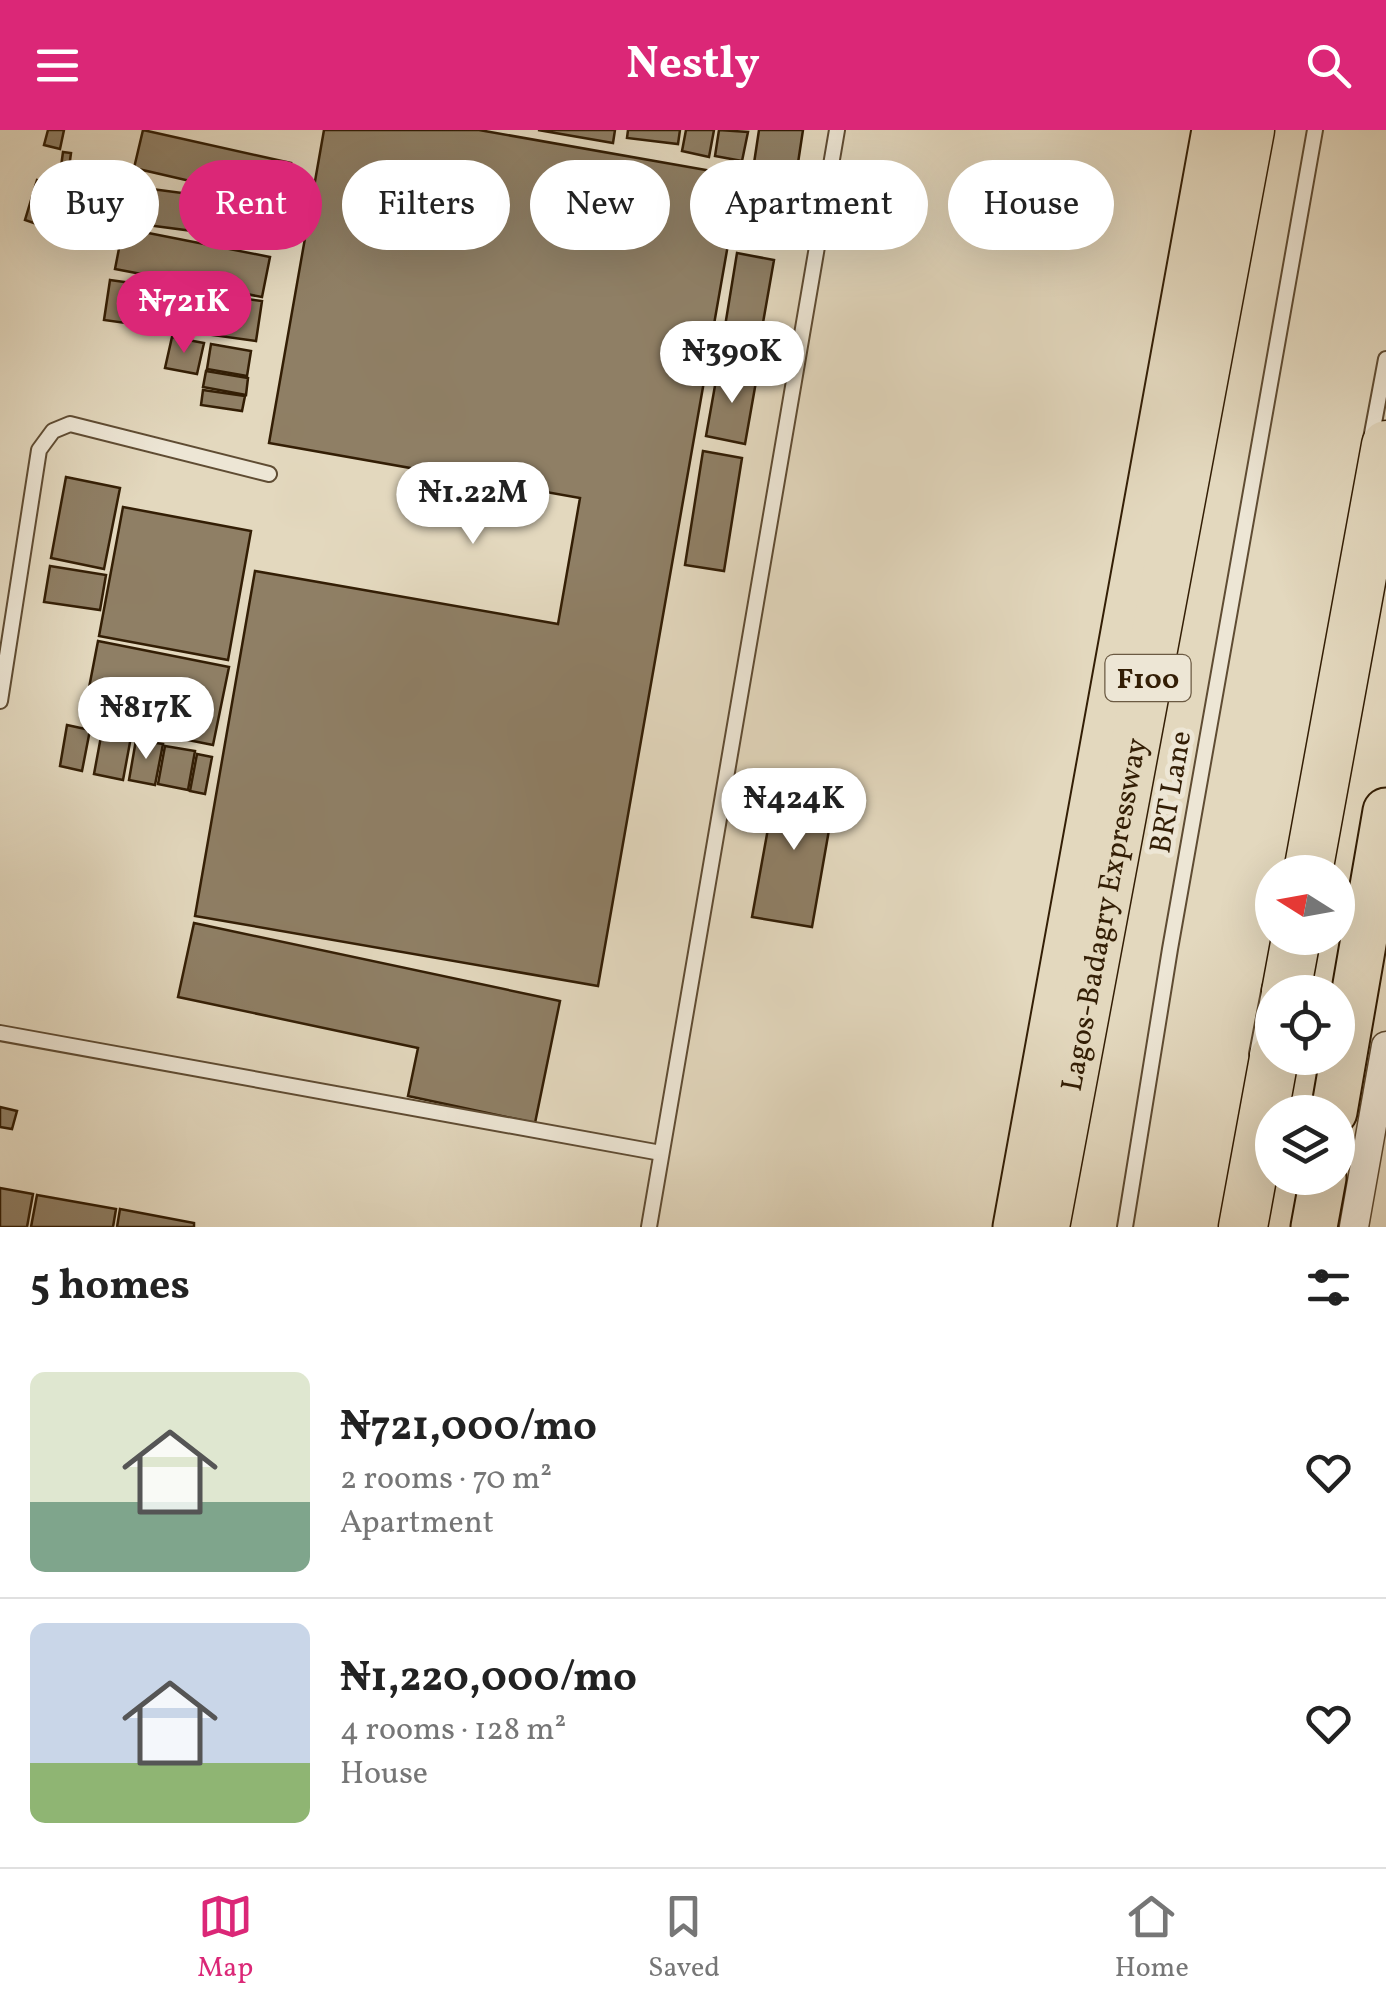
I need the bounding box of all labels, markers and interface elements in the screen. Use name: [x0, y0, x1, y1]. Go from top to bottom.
text: Nestly: [626, 34, 760, 97]
icon: menu: [30, 38, 85, 93]
icon: search: [1301, 38, 1356, 93]
chip: Buy: [30, 160, 159, 250]
chip: Rent: [179, 160, 322, 250]
chip: Filters: [342, 160, 510, 250]
chip: New: [530, 160, 670, 250]
chip: Apartment: [690, 160, 928, 250]
chip: House: [948, 160, 1114, 250]
pin: ₦721K: [114, 271, 254, 356]
text: ₦721K: [139, 281, 229, 325]
pin: ₦390K: [662, 321, 802, 406]
text: ₦390K: [682, 331, 782, 375]
pin: ₦1.22M: [392, 462, 554, 547]
text: ₦1.22M: [418, 472, 528, 516]
road number: F100: [1106, 655, 1190, 701]
pin: ₦817K: [76, 677, 216, 762]
text: ₦817K: [100, 687, 192, 731]
street label: BRT Lane: [1141, 728, 1203, 857]
street label: Lagos-Badagry Expressway: [1052, 735, 1159, 1095]
pin: ₦424K: [724, 768, 864, 853]
text: ₦424K: [743, 778, 845, 822]
north arrow: [1255, 855, 1355, 955]
map controls: [1255, 855, 1355, 1195]
button: locate: [1255, 975, 1355, 1075]
button: layers: [1255, 1095, 1355, 1195]
text: 5 homes: [30, 1258, 190, 1317]
icon: filters: [1301, 1260, 1356, 1315]
text: ₦721,000/mo: [340, 1399, 597, 1458]
icon: home: [110, 1412, 230, 1532]
icon: heart: [1301, 1445, 1356, 1500]
text: 2 rooms · 70 m²: [340, 1458, 552, 1502]
text: Apartment: [340, 1502, 494, 1546]
text: ₦1,220,000/mo: [340, 1650, 637, 1709]
icon: home: [110, 1663, 230, 1783]
icon: heart: [1301, 1696, 1356, 1751]
text: 4 rooms · 128 m²: [340, 1709, 566, 1753]
text: House: [340, 1753, 428, 1797]
tab: Map: [197, 1889, 253, 1988]
tab: Saved: [648, 1889, 720, 1988]
tab: Home: [1115, 1889, 1189, 1988]

